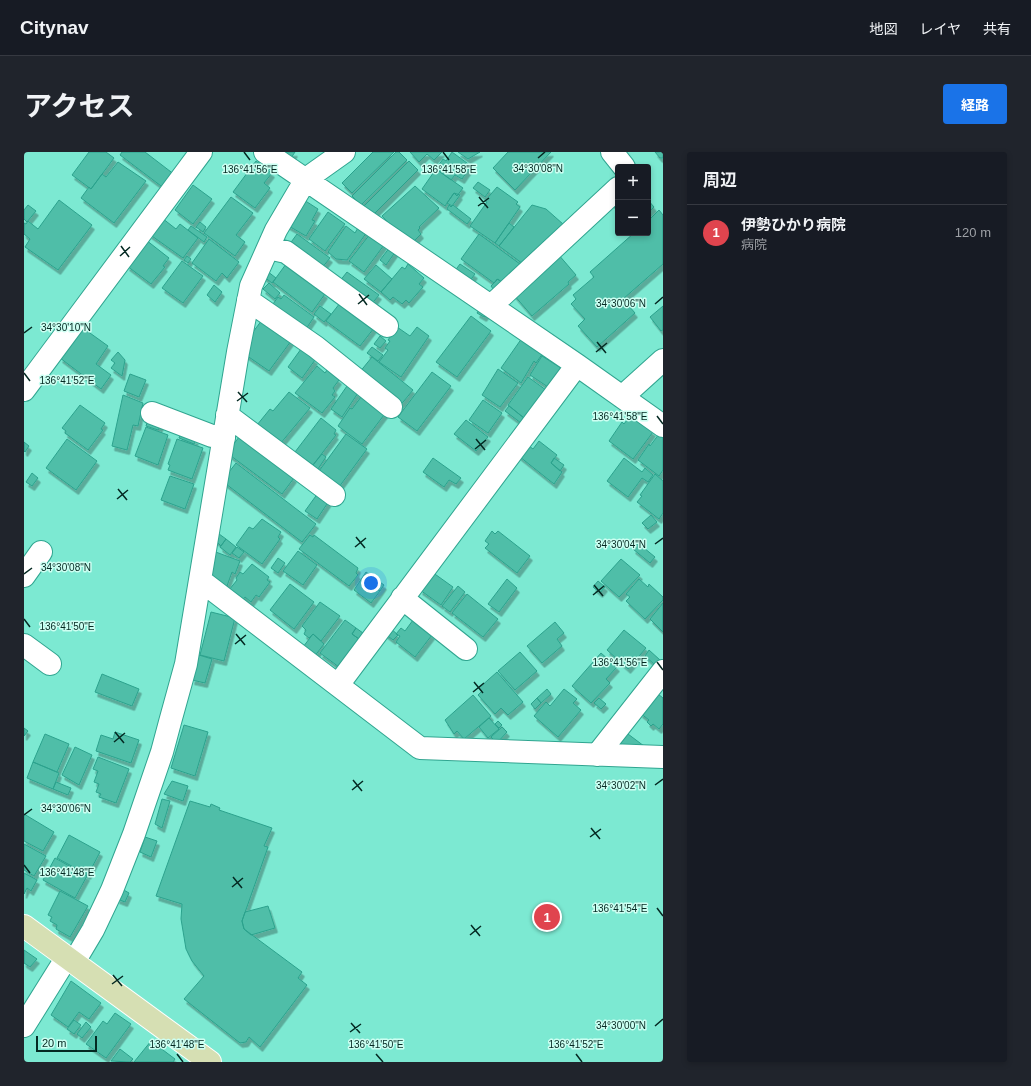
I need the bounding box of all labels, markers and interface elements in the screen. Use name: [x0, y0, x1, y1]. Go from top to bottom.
text: Citynav: [20, 17, 89, 38]
text: 地図: [869, 21, 897, 37]
text: レイヤ: [919, 21, 961, 37]
text: 共有: [983, 21, 1011, 37]
button: 経路: [943, 84, 1007, 124]
text: アクセス: [24, 91, 135, 122]
text: 34°30'08"N: [513, 163, 563, 174]
text: 136°41'56"E: [222, 164, 278, 175]
text: 136°41'58"E: [421, 164, 477, 175]
map controls: [615, 164, 651, 236]
button: +: [615, 164, 651, 200]
text: 周辺: [703, 171, 737, 190]
button: −: [615, 200, 651, 236]
text: 伊勢ひかり病院: [741, 216, 846, 233]
text: 1: [712, 225, 720, 240]
text: 120 m: [955, 225, 991, 240]
text: 病院: [741, 237, 767, 252]
text: 34°30'06"N: [596, 298, 646, 309]
text: 34°30'10"N: [41, 322, 91, 333]
text: 136°41'52"E: [39, 375, 95, 386]
text: 136°41'58"E: [592, 411, 648, 422]
text: 34°30'04"N: [596, 539, 646, 550]
text: 34°30'08"N: [41, 562, 91, 573]
your location: [361, 573, 381, 593]
text: 136°41'50"E: [39, 621, 95, 632]
text: 136°41'56"E: [592, 657, 648, 668]
text: 34°30'02"N: [596, 780, 646, 791]
text: 34°30'06"N: [41, 803, 91, 814]
text: 136°41'48"E: [39, 867, 95, 878]
pin: 1: [534, 902, 560, 932]
text: 136°41'54"E: [592, 903, 648, 914]
text: 34°30'00"N: [596, 1020, 646, 1031]
scale bar: [36, 1034, 97, 1053]
text: 20 m: [42, 1037, 66, 1049]
text: 136°41'48"E: [149, 1039, 205, 1050]
text: 136°41'50"E: [348, 1039, 404, 1050]
text: 136°41'52"E: [548, 1039, 604, 1050]

